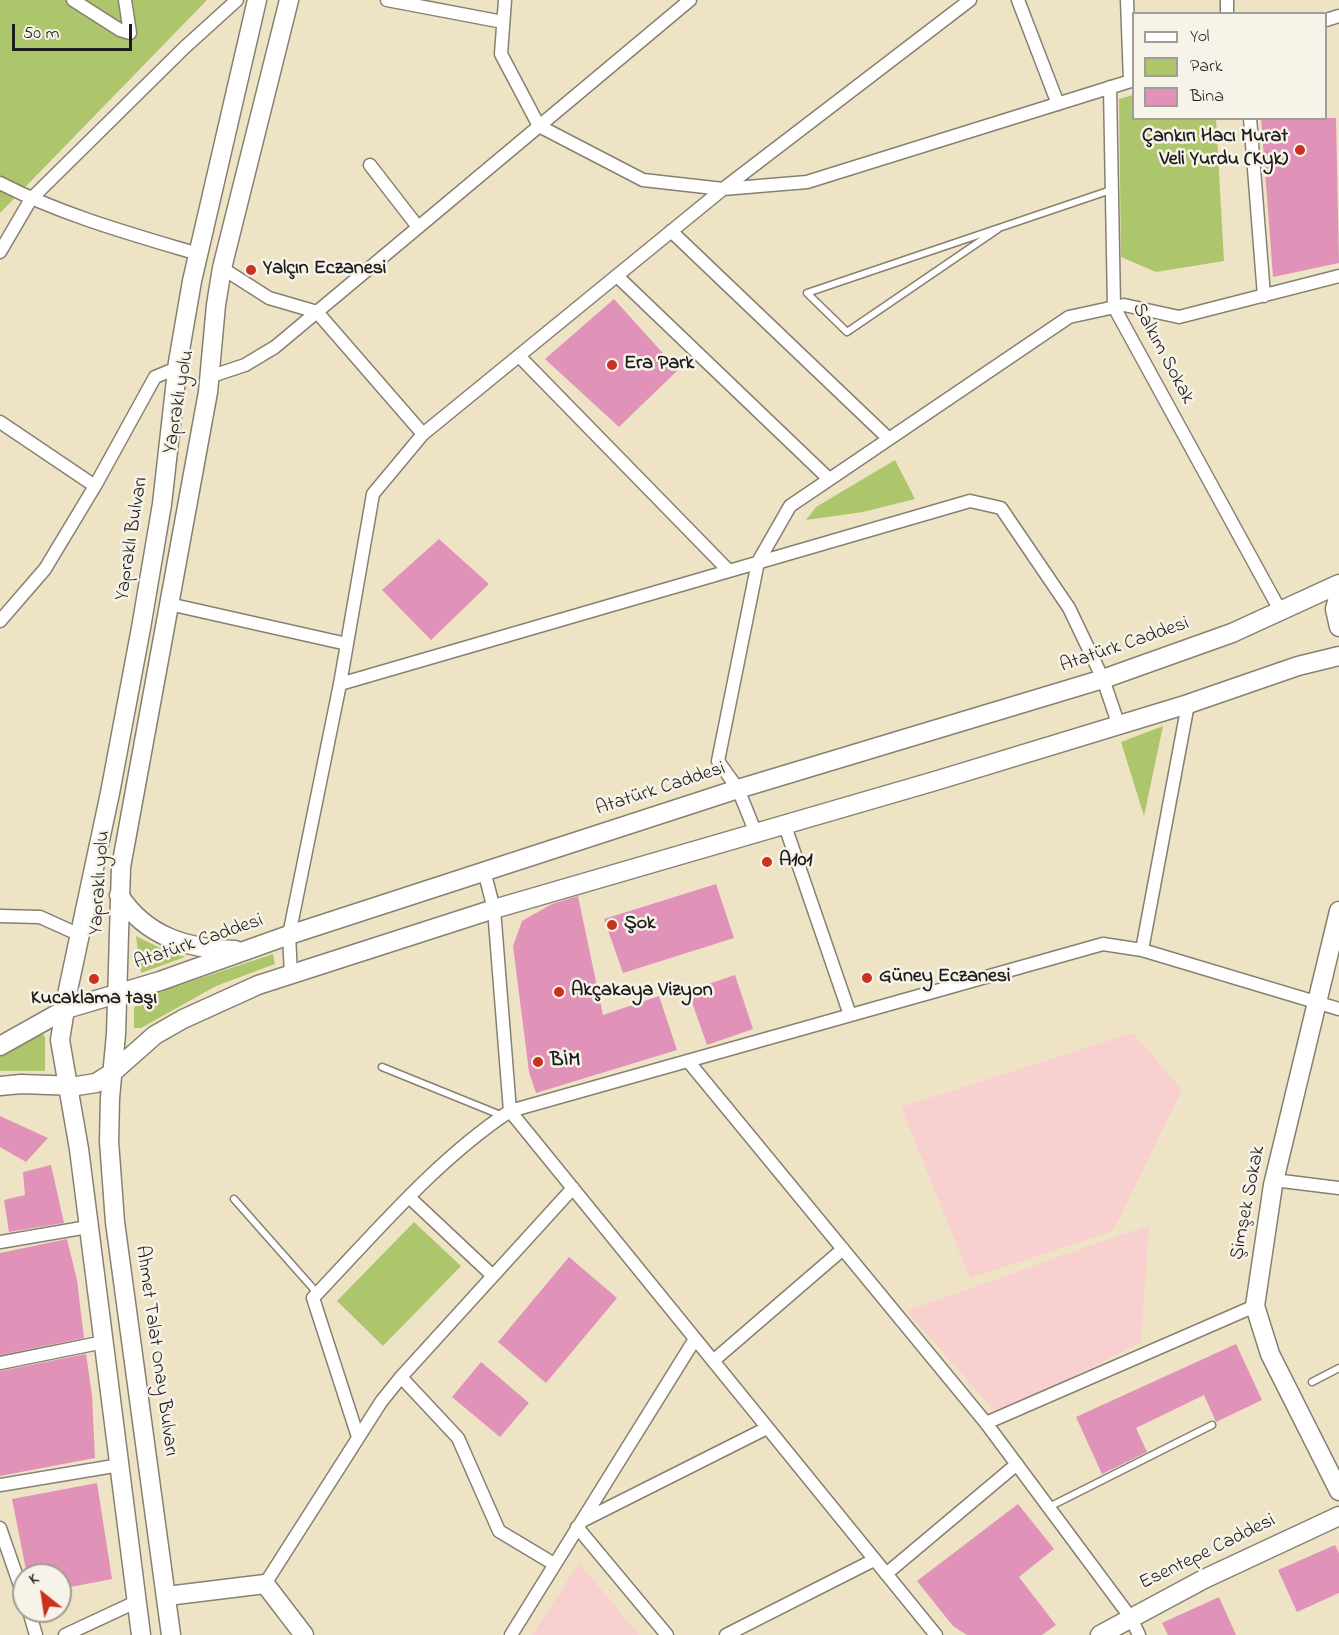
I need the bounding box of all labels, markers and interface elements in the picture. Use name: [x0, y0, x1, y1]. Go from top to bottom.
scale bar: [15, 12, 135, 50]
legend: [1132, 12, 1327, 120]
text: 50 m: [23, 21, 60, 47]
text: Yol: [1190, 24, 1210, 50]
text: Park: [1190, 54, 1223, 80]
text: Bina: [1190, 84, 1224, 110]
place label: Çankırı Hacı Murat Veli Yurdu (Kyk): [1142, 126, 1288, 173]
marker: Çankırı Hacı Murat Veli Yurdu (Kyk): [1293, 143, 1307, 157]
place label: Yalçın Eczanesi: [263, 258, 386, 282]
marker: Yalçın Eczanesi: [244, 263, 258, 277]
street label: Salkım Sokak: [1125, 299, 1199, 409]
street label: Yapraklı yolu: [159, 348, 201, 456]
place label: Era Park: [624, 353, 694, 377]
marker: Era Park: [605, 358, 619, 372]
street label: Yapraklı Bulvarı: [111, 475, 155, 603]
street label: Atatürk Caddesi: [1057, 613, 1193, 679]
street label: Atatürk Caddesi: [593, 758, 729, 822]
street label: Yapraklı yolu: [85, 830, 117, 936]
place label: A101: [779, 850, 813, 874]
marker: A101: [760, 855, 774, 869]
street label: Atatürk Caddesi: [131, 910, 267, 976]
place label: Şok: [624, 913, 655, 937]
marker: Şok: [605, 918, 619, 932]
place label: Güney Eczanesi: [879, 966, 1011, 990]
marker: Güney Eczanesi: [860, 971, 874, 985]
marker: Kucaklama taşı: [87, 972, 101, 986]
place label: Akçakaya Vizyon: [571, 980, 713, 1004]
marker: Akçakaya Vizyon: [552, 985, 566, 999]
place label: Kucaklama taşı: [31, 988, 157, 1012]
place label: BİM: [550, 1050, 580, 1074]
marker: BİM: [531, 1055, 545, 1069]
street label: Şimşek Sokak: [1226, 1144, 1272, 1262]
street label: Ahmet Talat Onay Bulvarı: [128, 1244, 182, 1458]
street label: Esentepe Caddesi: [1136, 1510, 1280, 1596]
north arrow: [12, 1563, 72, 1623]
text: K: [25, 1567, 43, 1591]

